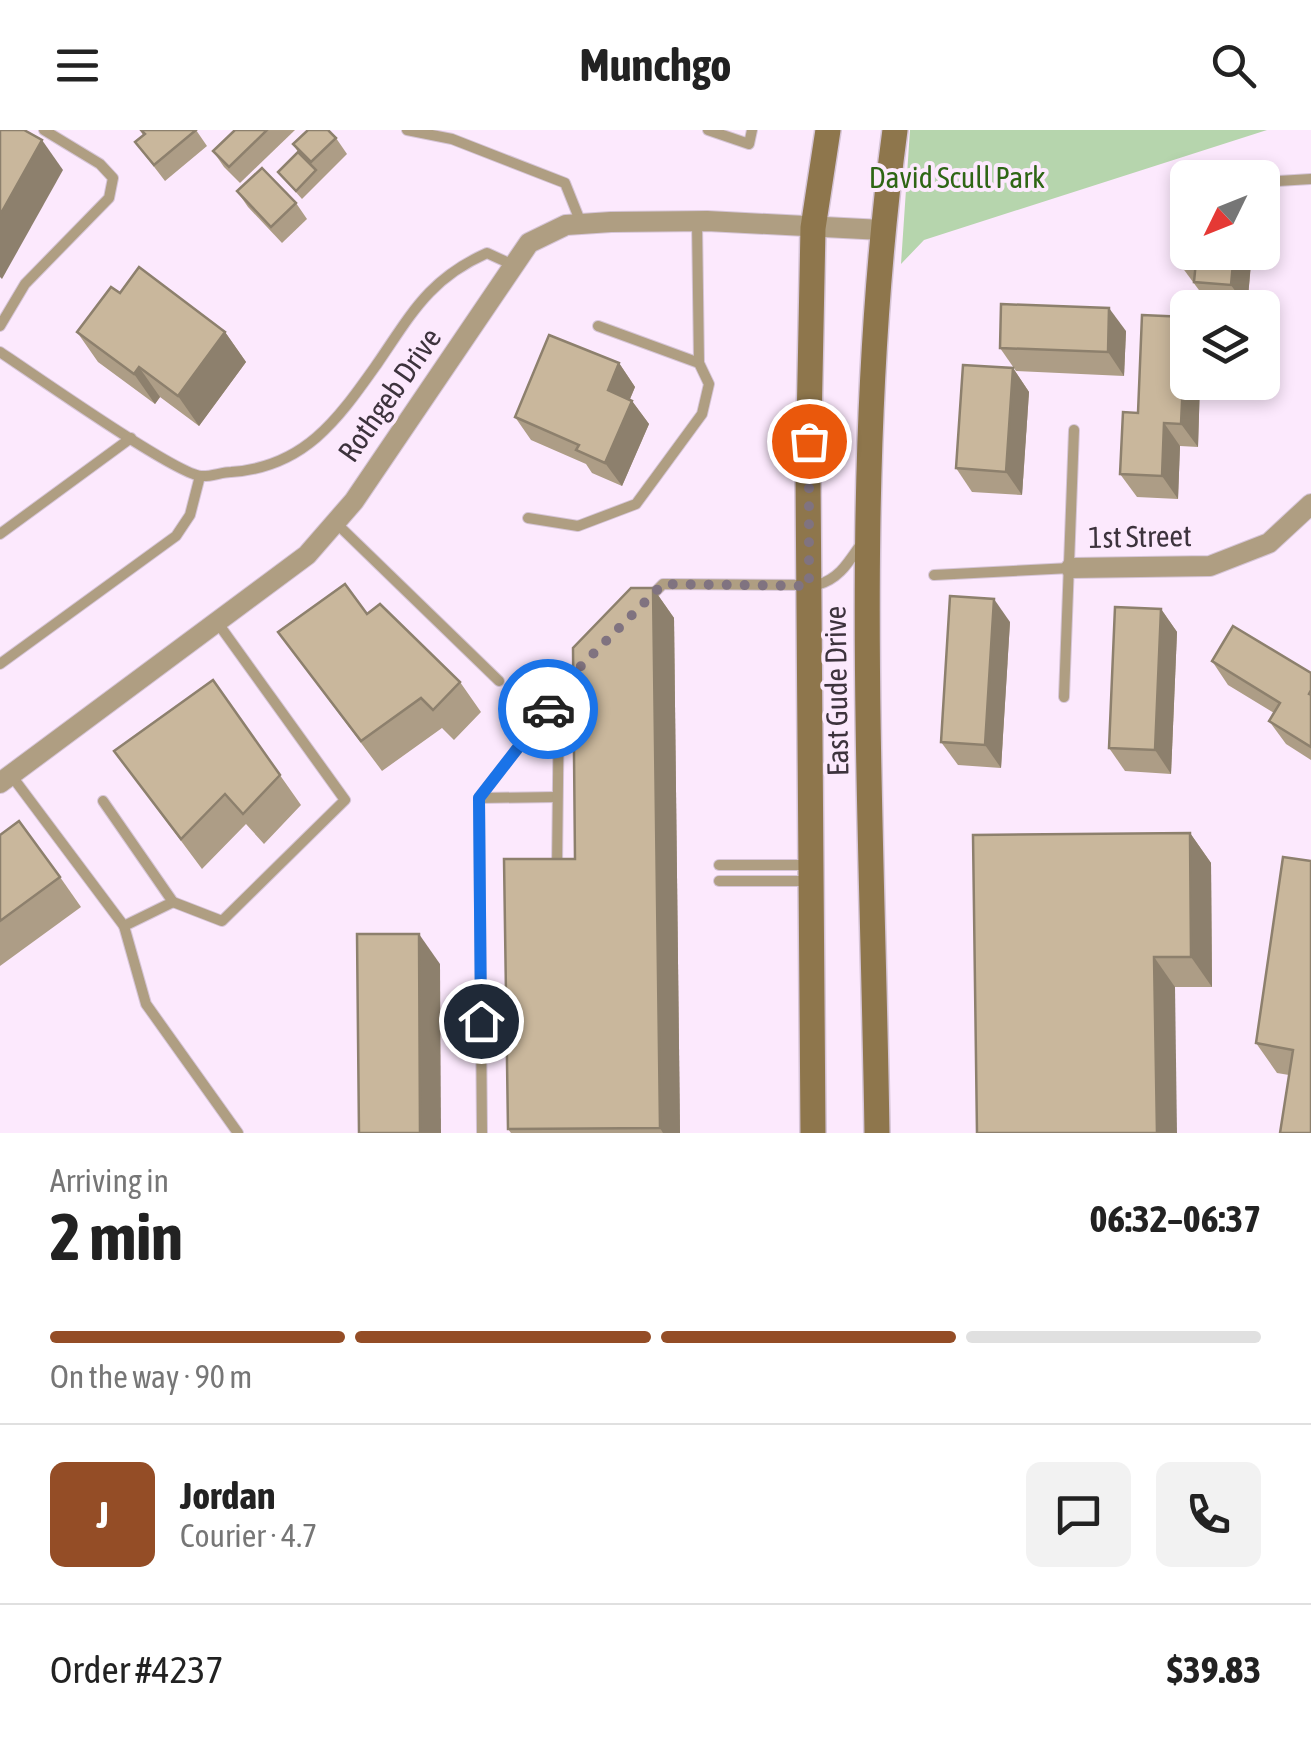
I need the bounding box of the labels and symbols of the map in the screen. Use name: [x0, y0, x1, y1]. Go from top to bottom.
park label: David Scull Park: [869, 160, 1045, 194]
north arrow: [1170, 160, 1280, 270]
street label: Rothgeb Drive: [331, 321, 447, 468]
pin: [767, 399, 852, 484]
street label: 1st Street: [1088, 518, 1192, 554]
street label: East Gude Drive: [818, 605, 854, 777]
courier: [498, 659, 598, 759]
pin: [439, 979, 524, 1064]

